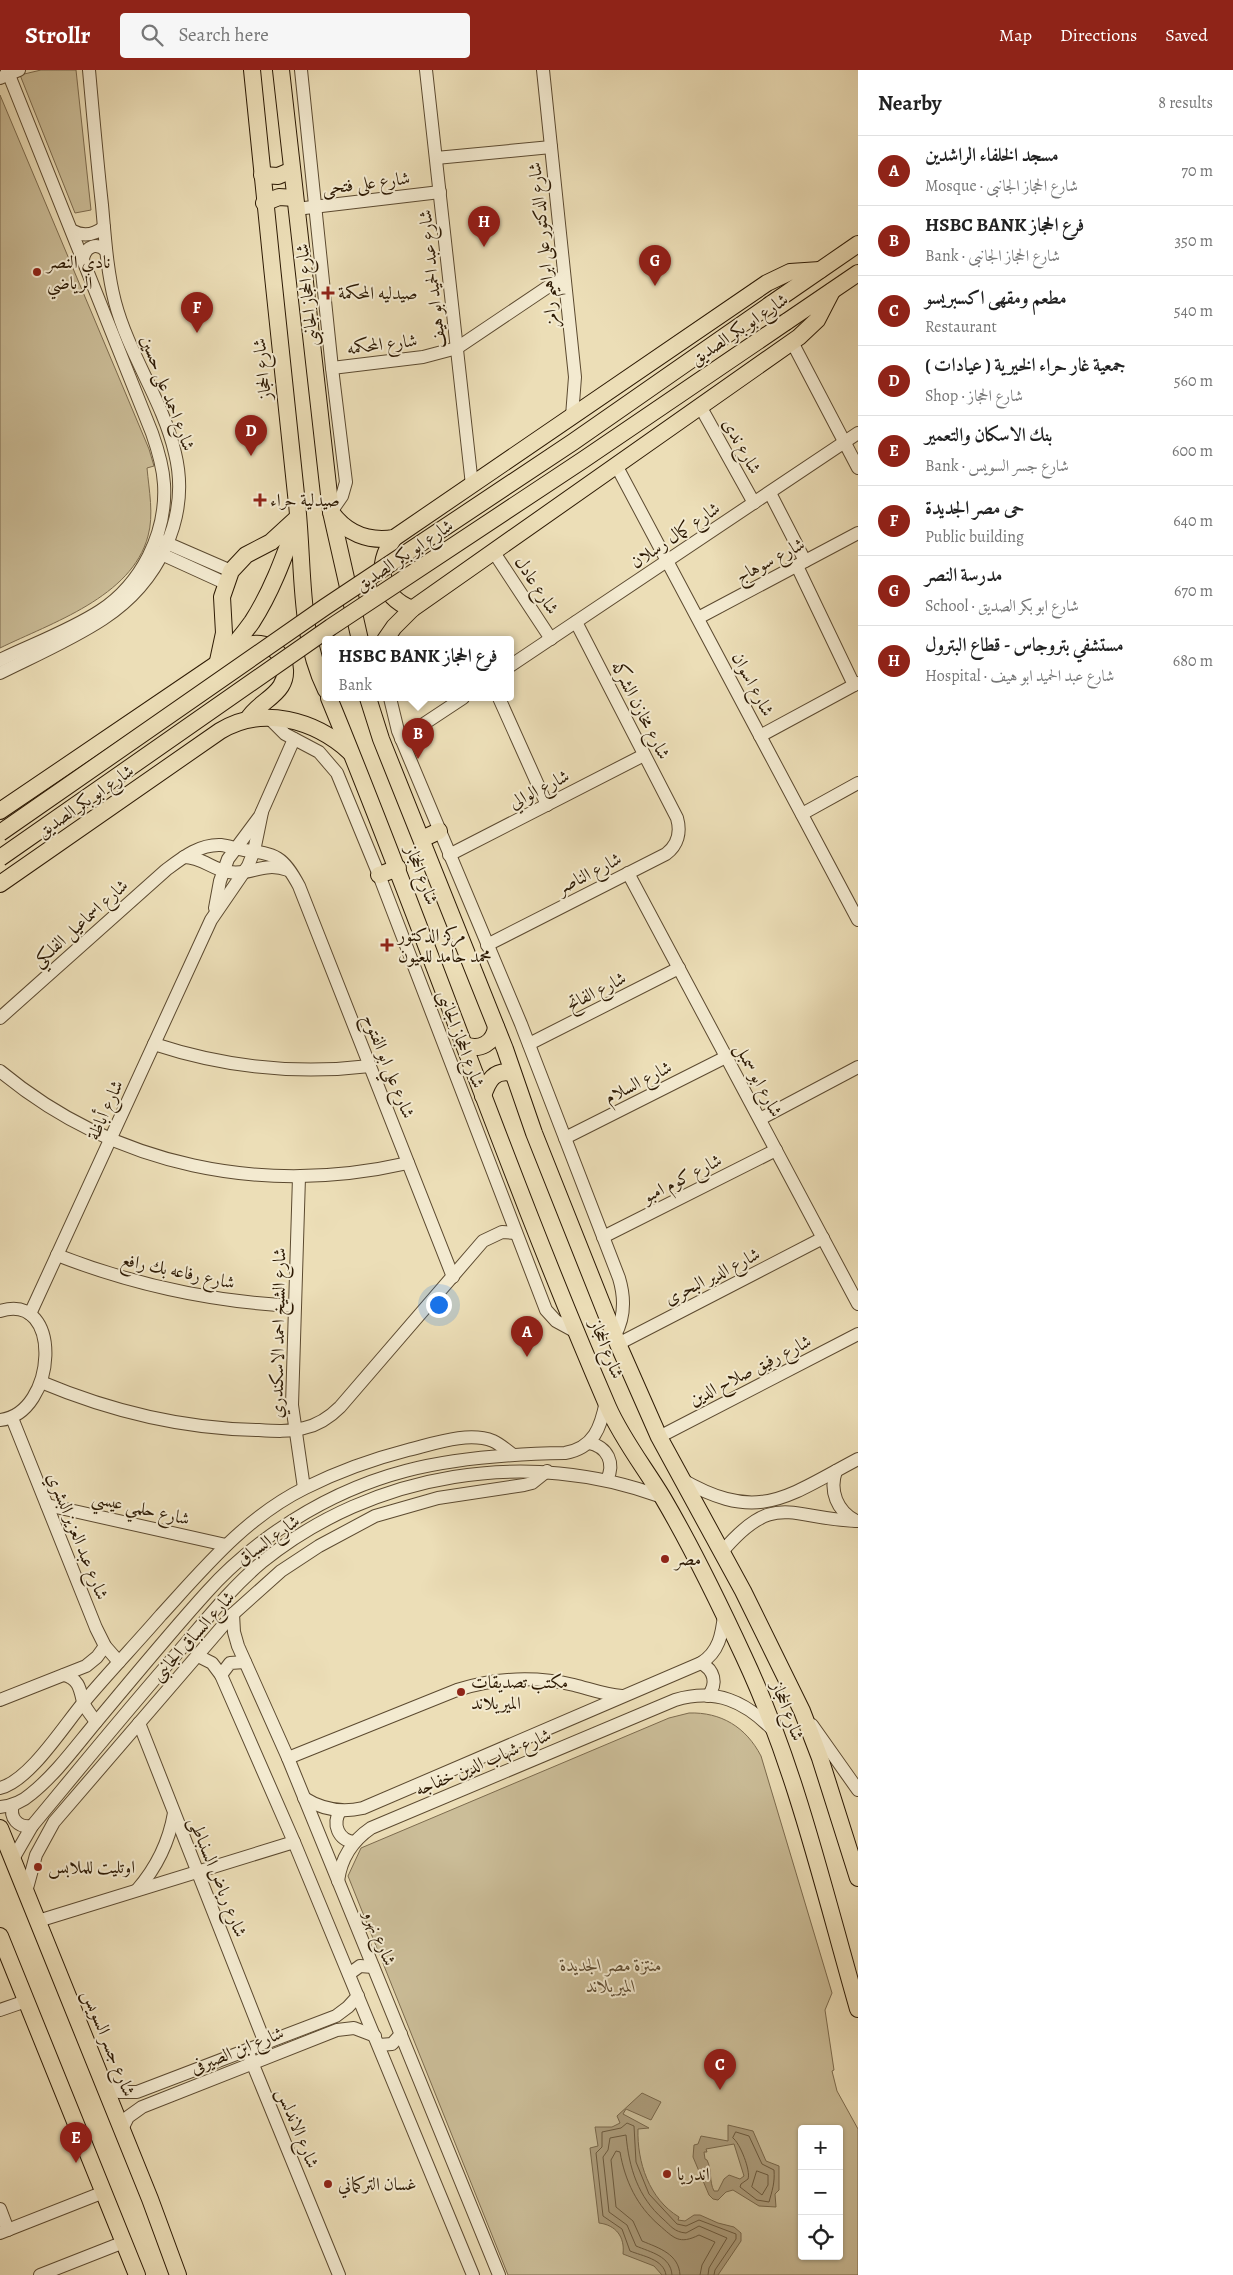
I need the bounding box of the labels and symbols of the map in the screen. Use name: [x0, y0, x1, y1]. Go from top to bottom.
street label: شارع الدكتور على ابراهيم رامز: [522, 160, 570, 329]
street label: شارع على فتحى: [321, 166, 412, 203]
pin: H: [468, 206, 500, 247]
street label: شارع عبد الحميد ابو هيف: [413, 208, 454, 350]
street label: شارع الحجاز الجانبى: [290, 242, 327, 348]
pin: G: [639, 245, 671, 286]
place label: نادي النصر الرياضي: [45, 250, 111, 300]
marker: نادي النصر الرياضي: [31, 266, 43, 278]
place label: صيدليه المحكمة: [338, 281, 418, 305]
marker: صيدليه المحكمة: [322, 287, 334, 299]
street label: شارع ابو بكر الصديق: [685, 287, 795, 373]
pin: F: [181, 292, 213, 333]
street label: شارع المحكمه: [345, 328, 419, 363]
street label: شارع احمد على حسين: [132, 332, 201, 455]
street label: شارع الحجاز: [247, 337, 280, 403]
street label: شارع ندى: [714, 414, 767, 480]
pin: D: [235, 415, 267, 456]
place label: صيدلية حراء: [270, 488, 340, 512]
marker: صيدلية حراء: [254, 494, 266, 506]
street label: شارع كمال رسلان: [625, 496, 726, 576]
street label: شارع ابو بكر الصديق: [350, 513, 460, 599]
street label: شارع سوهاج: [731, 532, 811, 592]
street label: شارع عادل: [507, 551, 565, 620]
street label: شارع اسوان: [723, 648, 780, 722]
street label: شارع مخازن الشركه: [603, 657, 676, 765]
pin: B: [402, 718, 434, 759]
street label: شارع ابو بكر الصديق: [32, 759, 140, 846]
street label: شارع الوالي: [505, 764, 575, 817]
street label: شارع الحجاز: [396, 840, 444, 909]
street label: شارع الناصر: [551, 846, 627, 903]
street label: شارع اسماعيل الفلكي: [27, 873, 137, 976]
place label: مركز الدكتور محمد حامد للعيون: [396, 923, 492, 968]
marker: مركز الدكتور محمد حامد للعيون: [380, 938, 394, 952]
street label: شارع الفاتح: [562, 966, 632, 1020]
street label: شارع الحجاز الجانبى: [428, 986, 491, 1093]
street label: شارع علي ابو الفتوح: [352, 1010, 421, 1124]
street label: شارع ابو سمبل: [727, 1039, 788, 1123]
street label: شارع السلام: [600, 1055, 678, 1113]
street label: شارع أباظة: [80, 1076, 132, 1145]
street label: شارع كوم امبو: [636, 1148, 728, 1213]
street label: شارع الدير البحرى: [660, 1242, 765, 1313]
street label: شارع رفاعه بك رافع: [118, 1247, 237, 1299]
street label: شارع الشيخ احمد الاسكندري: [265, 1247, 295, 1419]
your location: [426, 1292, 452, 1318]
street label: شارع الحجاز: [581, 1314, 630, 1383]
pin: A: [511, 1316, 543, 1357]
street label: شارع رفيق صلاح الدين: [685, 1329, 817, 1415]
street label: شارع عبد العزيز البشري: [39, 1469, 114, 1604]
street label: شارع حلمي عيسي: [89, 1485, 192, 1536]
street label: شارع السباق: [231, 1509, 306, 1574]
place label: مصر: [673, 1547, 701, 1571]
marker: مصر: [659, 1553, 671, 1565]
street label: شارع السباق الجانبى: [146, 1586, 242, 1688]
place label: مكتب تصديقات الميريلاند: [471, 1670, 568, 1715]
street label: شارع الحجاز: [762, 1676, 810, 1745]
marker: مكتب تصديقات الميريلاند: [455, 1686, 467, 1698]
street label: شارع شهاب الدين خفاجه: [411, 1723, 556, 1804]
street label: شارع رياض السنباطى: [180, 1813, 253, 1942]
place label: اوتليت للملابس: [48, 1855, 135, 1879]
marker: اوتليت للملابس: [32, 1861, 44, 1873]
street label: شارع نهرو: [355, 1905, 402, 1970]
park label: منتزة مصر الجديدة الميريلاند: [559, 1953, 662, 1998]
street label: شارع جسر السويس: [74, 1986, 141, 2101]
street label: شارع ابن الصيرفى: [187, 2020, 288, 2082]
pin: C: [704, 2049, 736, 2090]
street label: شارع الاندلس: [268, 2084, 325, 2173]
pin: E: [60, 2122, 92, 2163]
place label: اندريا: [677, 2162, 710, 2186]
marker: اندريا: [661, 2168, 673, 2180]
place label: غسان التركماني: [338, 2172, 417, 2199]
marker: غسان التركماني: [322, 2178, 334, 2190]

